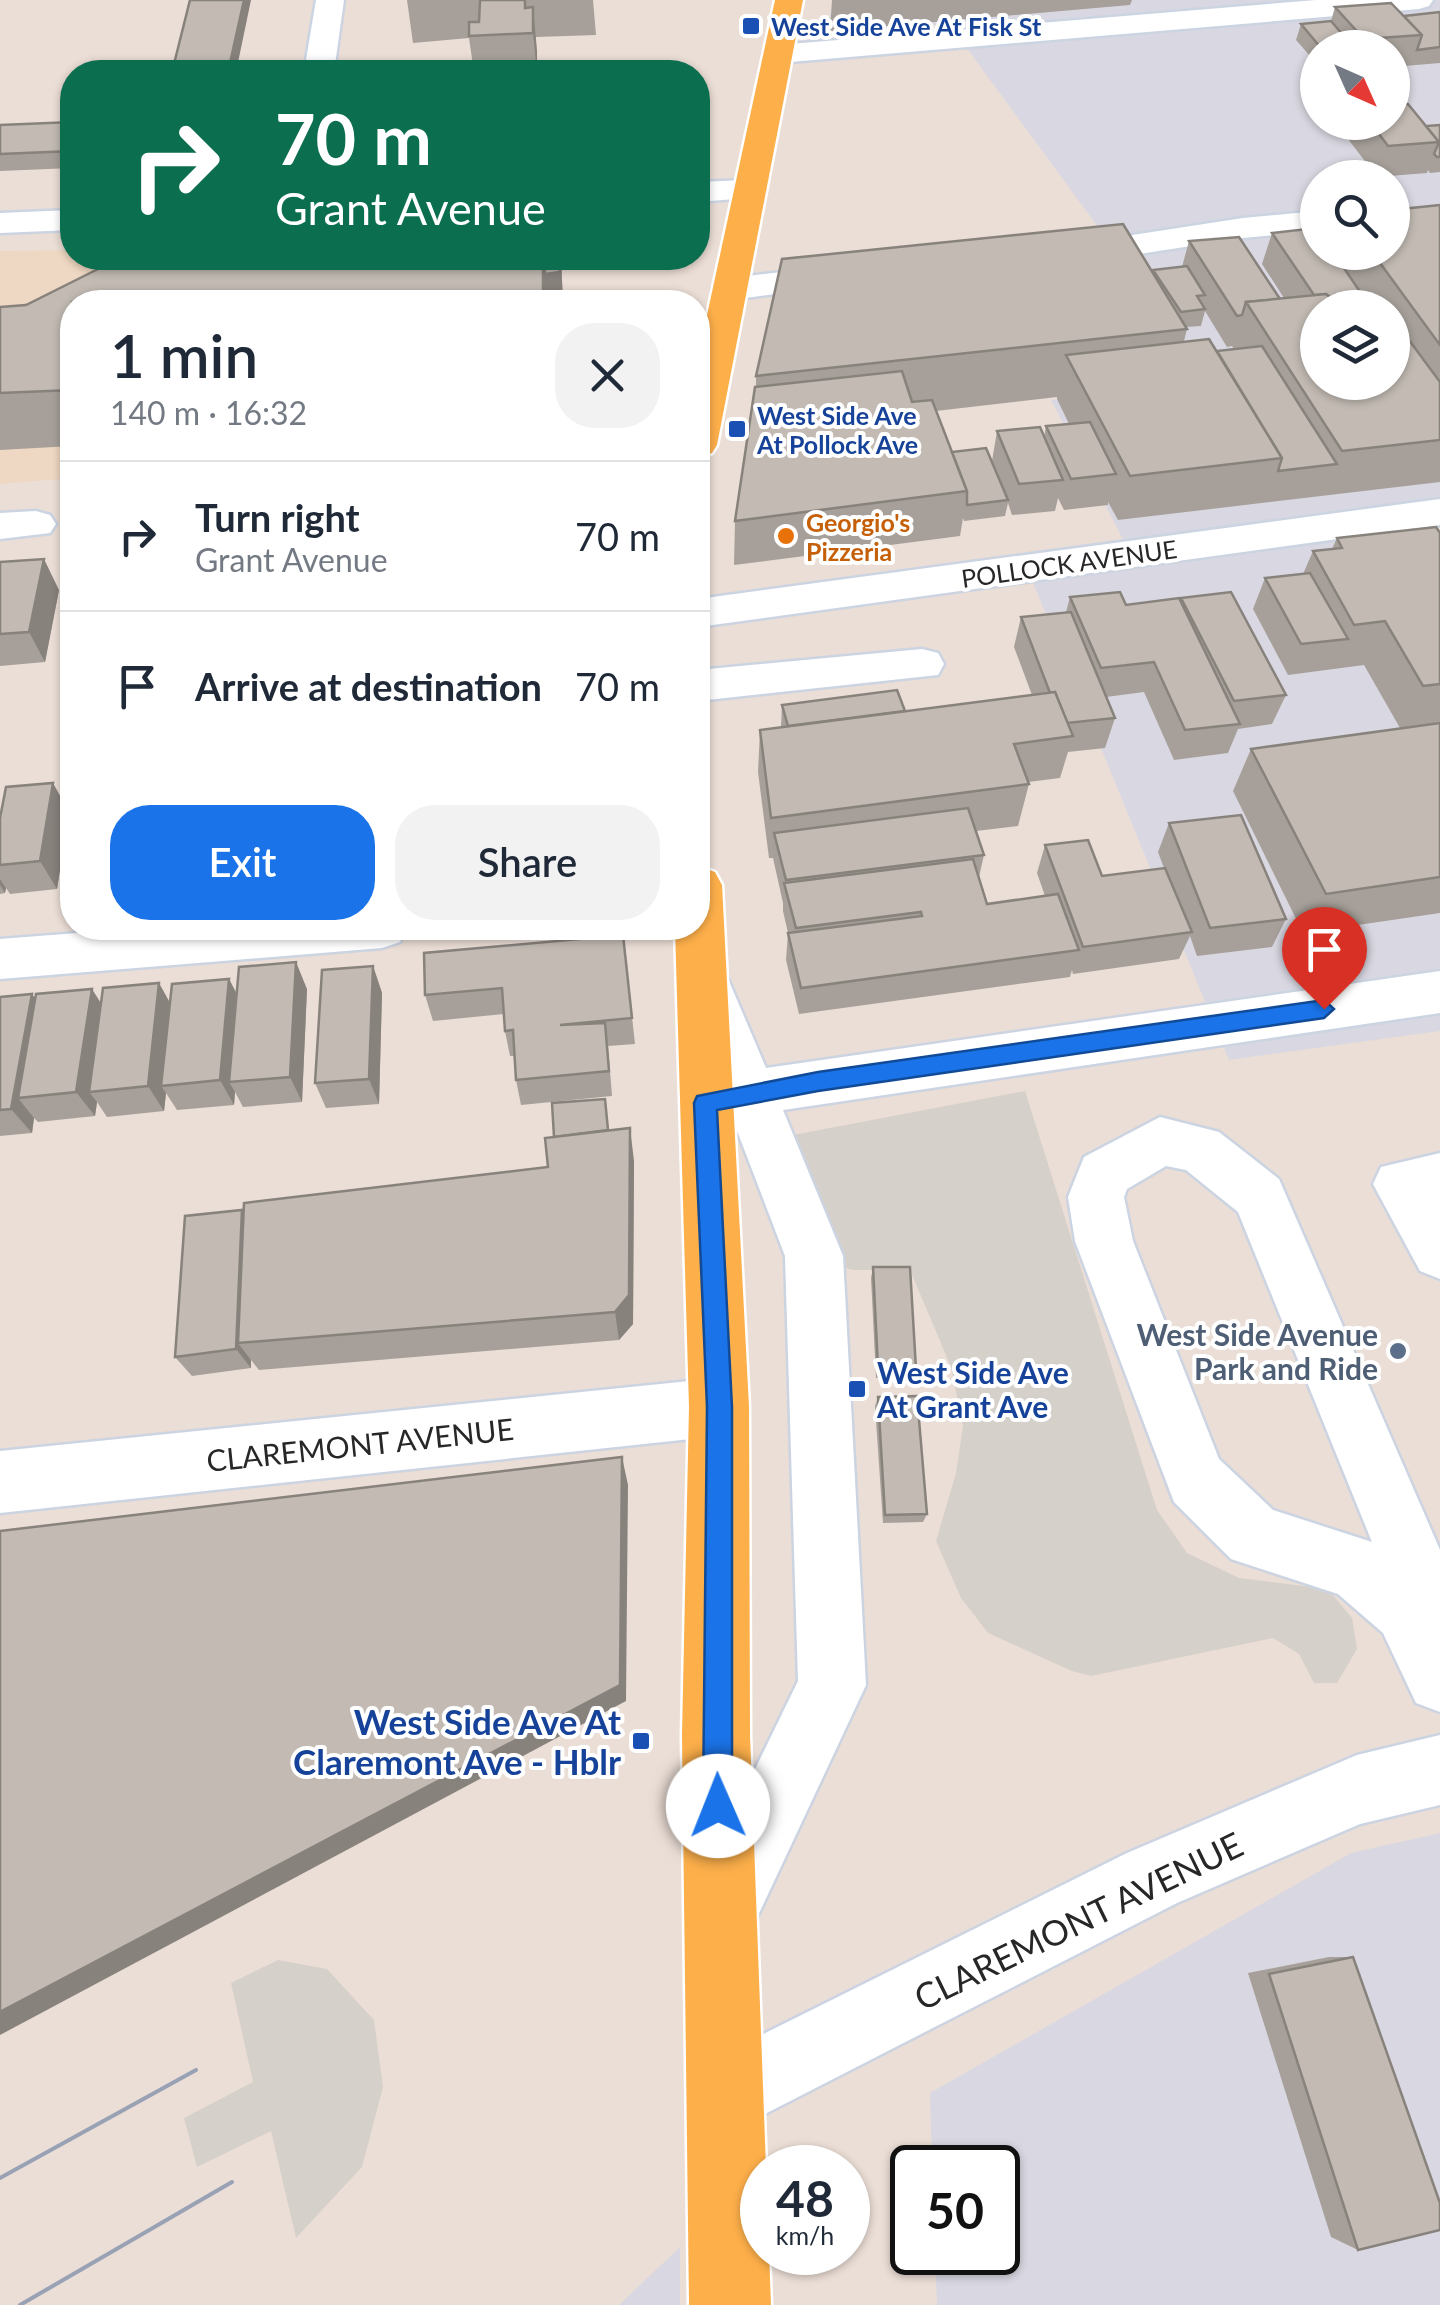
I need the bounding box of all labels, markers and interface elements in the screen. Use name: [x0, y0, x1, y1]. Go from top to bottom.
place label: West Side Ave At Fisk St: [771, 11, 1042, 41]
marker: West Side Ave At Fisk St: [740, 15, 762, 37]
north arrow: [1300, 30, 1410, 140]
map controls: [1300, 30, 1410, 400]
text: 70 m: [275, 96, 432, 180]
icon: right: [110, 100, 240, 230]
button: search: [1300, 160, 1410, 270]
text: Grant Avenue: [275, 181, 546, 235]
button: layers: [1300, 290, 1410, 400]
text: 1 min: [110, 319, 258, 391]
button: close: [555, 323, 660, 428]
text: 140 m · 16:32: [110, 393, 307, 432]
place label: West Side Ave At Pollock Ave: [756, 400, 918, 459]
marker: West Side Ave At Pollock Ave: [726, 418, 748, 440]
text: Turn right: [195, 494, 360, 540]
place label: Georgio's Pizzeria: [806, 507, 910, 566]
icon: right: [110, 509, 165, 564]
text: 70 m: [575, 513, 660, 559]
marker: Georgio's Pizzeria: [775, 525, 797, 547]
street label: POLLOCK AVENUE: [959, 533, 1179, 593]
text: Grant Avenue: [195, 540, 388, 579]
icon: arrive: [110, 659, 165, 714]
text: Arrive at destination: [195, 663, 542, 709]
text: 70 m: [575, 663, 660, 709]
button: Exit: [110, 805, 375, 920]
button: Share: [395, 805, 660, 920]
pin: [1282, 907, 1367, 1010]
icon: arrive: [1297, 922, 1352, 977]
place label: West Side Avenue Park and Ride: [1136, 1316, 1378, 1386]
marker: West Side Avenue Park and Ride: [1387, 1340, 1409, 1362]
place label: West Side Ave At Grant Ave: [876, 1354, 1069, 1424]
marker: West Side Ave At Grant Ave: [846, 1378, 868, 1400]
street label: CLAREMONT AVENUE: [205, 1410, 515, 1478]
place label: West Side Ave At Claremont Ave - Hblr: [293, 1700, 621, 1782]
marker: West Side Ave At Claremont Ave - Hblr: [630, 1730, 652, 1752]
position arrow: [666, 1754, 770, 1858]
street label: CLAREMONT AVENUE: [907, 1822, 1249, 2018]
speed limit sign: 50: [890, 2145, 1020, 2275]
text: 48: [776, 2168, 834, 2228]
text: km/h: [776, 2220, 834, 2250]

